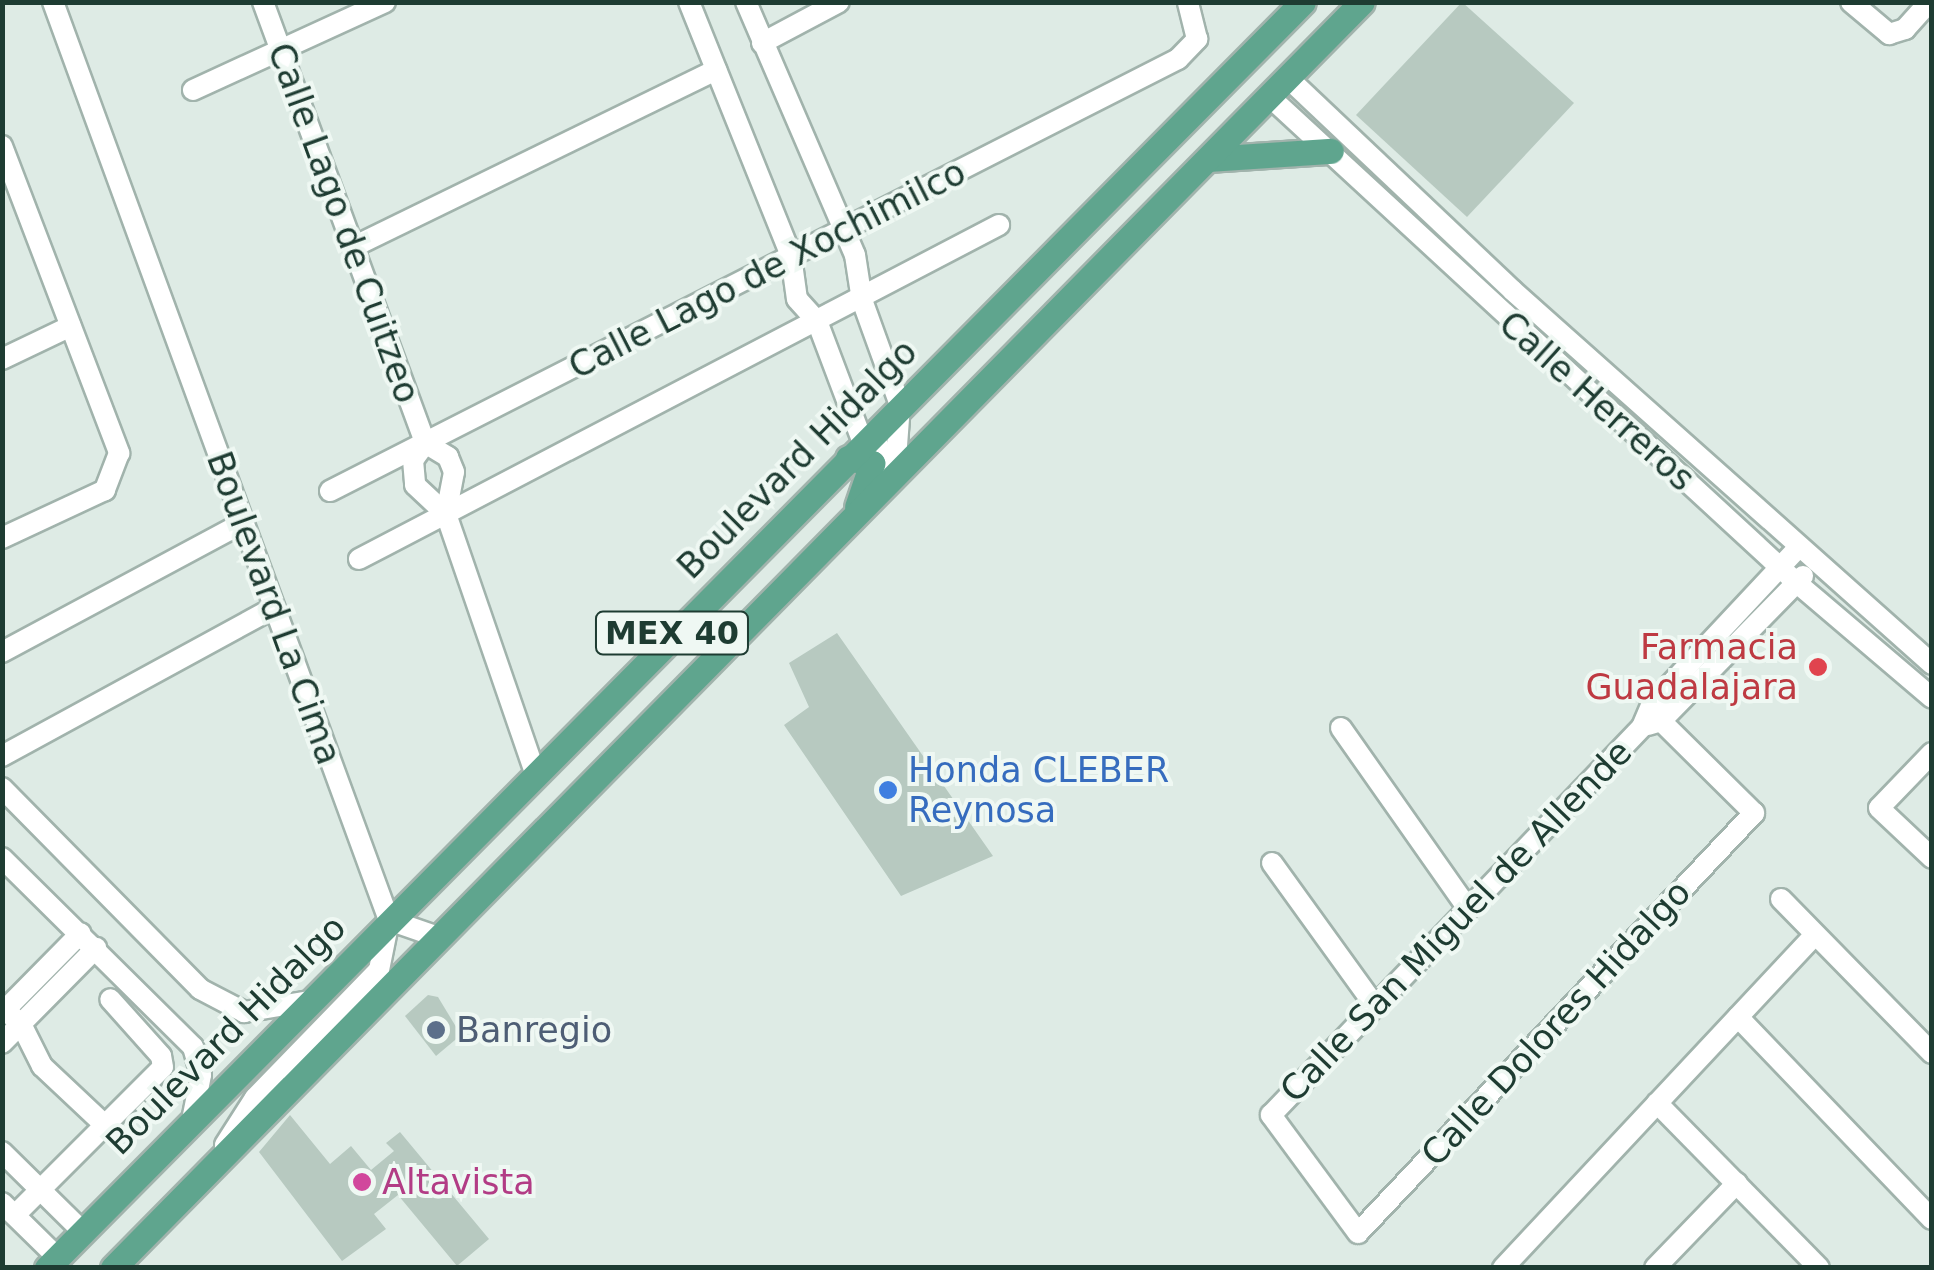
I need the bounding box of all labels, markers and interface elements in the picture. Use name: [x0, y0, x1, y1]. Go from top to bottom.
street label: Calle Lago de Cuitzeo: [259, 37, 429, 409]
street label: Calle Lago de Xochimilco: [562, 151, 972, 387]
street label: Calle Herreros: [1491, 302, 1703, 500]
street label: Boulevard Hidalgo: [669, 331, 925, 587]
street label: Boulevard La Cima: [198, 446, 350, 770]
road number: MEX 40: [594, 606, 750, 660]
place label: Farmacia Guadalajara: [1585, 626, 1798, 708]
marker: Farmacia Guadalajara: [1807, 656, 1829, 678]
street label: Calle San Miguel de Allende: [1272, 731, 1640, 1111]
place label: Honda CLEBER Reynosa: [908, 749, 1169, 831]
marker: Honda CLEBER Reynosa: [877, 779, 899, 801]
street label: Calle Dolores Hidalgo: [1413, 872, 1699, 1174]
street label: Boulevard Hidalgo: [98, 907, 354, 1163]
place label: Banregio: [456, 1009, 612, 1051]
marker: Banregio: [425, 1019, 447, 1041]
place label: Altavista: [382, 1161, 535, 1203]
marker: Altavista: [351, 1171, 373, 1193]

